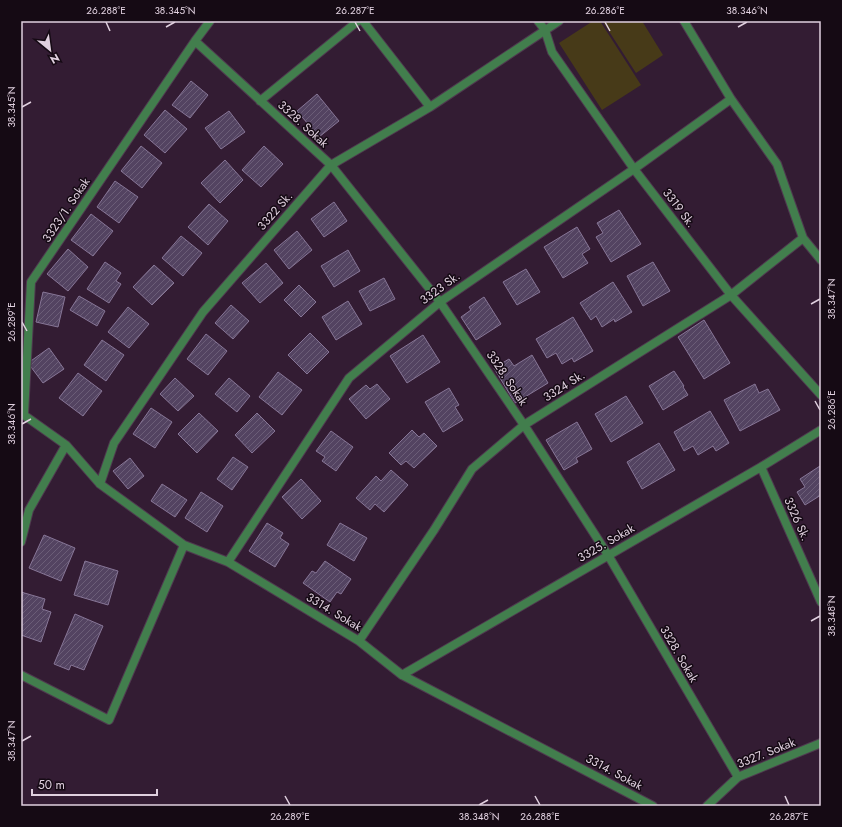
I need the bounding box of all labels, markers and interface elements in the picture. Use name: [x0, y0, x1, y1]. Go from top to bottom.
text: 26.288°E: [86, 3, 126, 18]
text: 38.345°N: [154, 3, 196, 18]
text: 26.287°E: [336, 3, 374, 18]
text: 26.286°E: [585, 3, 625, 18]
text: 38.346°N: [726, 3, 768, 18]
north arrow: [30, 30, 70, 70]
text: N: [47, 50, 63, 68]
text: 38.345°N: [4, 86, 19, 128]
street label: 3328. Sokak: [274, 96, 333, 152]
street label: 3323/1. Sokak: [38, 173, 95, 246]
street label: 3319 Sk.: [658, 185, 700, 231]
street label: 3322 Sk.: [253, 188, 297, 234]
street label: 3323 Sk.: [416, 267, 464, 309]
text: 38.347°N: [824, 279, 839, 319]
text: 26.289°E: [4, 302, 19, 342]
street label: 3328. Sokak: [482, 347, 532, 410]
street label: 3324 Sk.: [540, 366, 588, 406]
text: 26.286°E: [824, 390, 839, 430]
text: 38.346°N: [4, 403, 19, 445]
street label: 3326 Sk.: [779, 494, 815, 544]
street label: 3325. Sokak: [574, 519, 639, 567]
street label: 3314. Sokak: [303, 588, 366, 636]
text: 38.348°N: [824, 595, 839, 637]
street label: 3328. Sokak: [655, 622, 703, 686]
text: 38.347°N: [4, 721, 19, 761]
street label: 3327. Sokak: [734, 733, 799, 773]
street label: 3314. Sokak: [582, 749, 646, 795]
scale bar: [32, 771, 157, 797]
text: 50 m: [38, 776, 65, 794]
text: 26.289°E: [270, 809, 310, 824]
text: 38.348°N: [458, 809, 500, 824]
text: 26.288°E: [520, 809, 560, 824]
text: 26.287°E: [770, 809, 808, 824]

